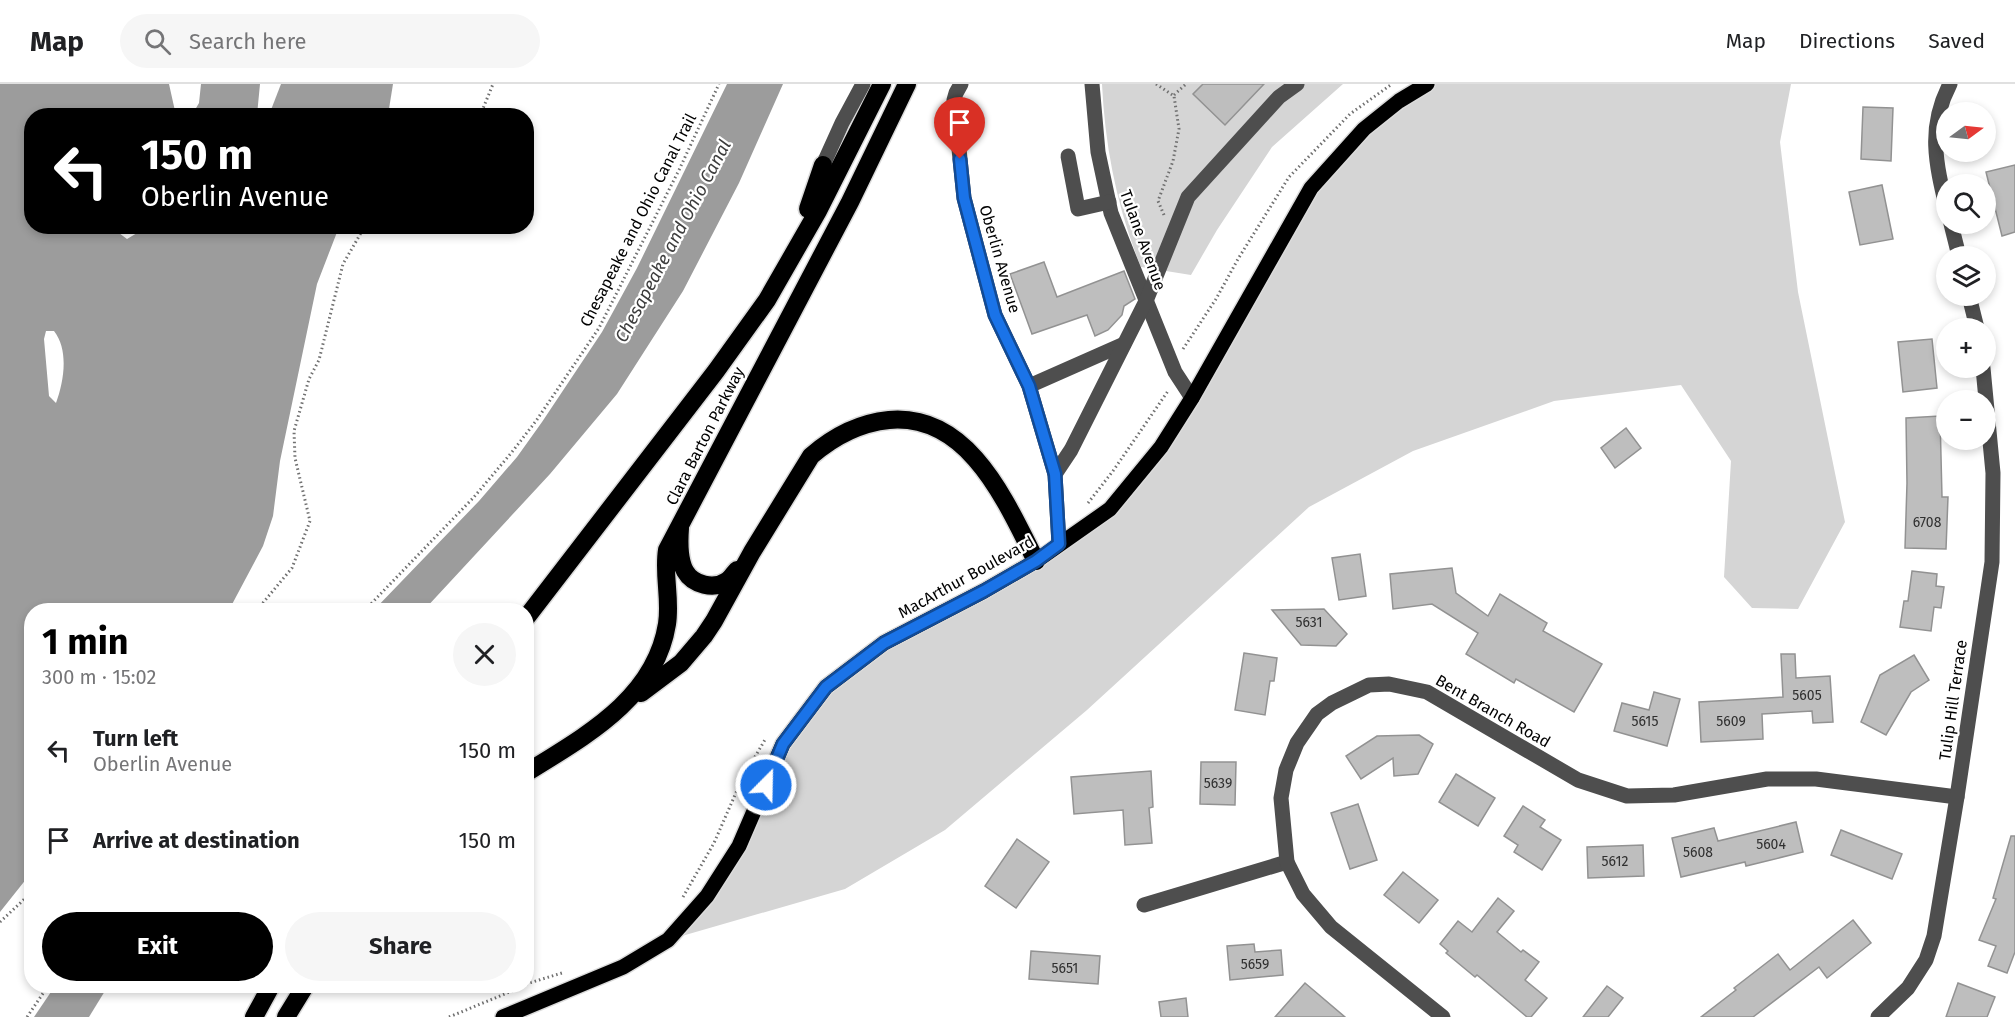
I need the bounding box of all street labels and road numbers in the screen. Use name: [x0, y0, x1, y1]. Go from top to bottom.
street label: Chesapeake and Ohio Canal Trail: [576, 110, 700, 330]
street label: Tulane Avenue: [1116, 187, 1170, 293]
street label: Oberlin Avenue: [976, 203, 1024, 315]
street label: Clara Barton Parkway: [662, 363, 748, 508]
street label: MacArthur Boulevard: [895, 532, 1037, 622]
street label: Tulip Hill Terrace: [1935, 638, 1971, 762]
street label: Bent Branch Road: [1432, 670, 1554, 752]

